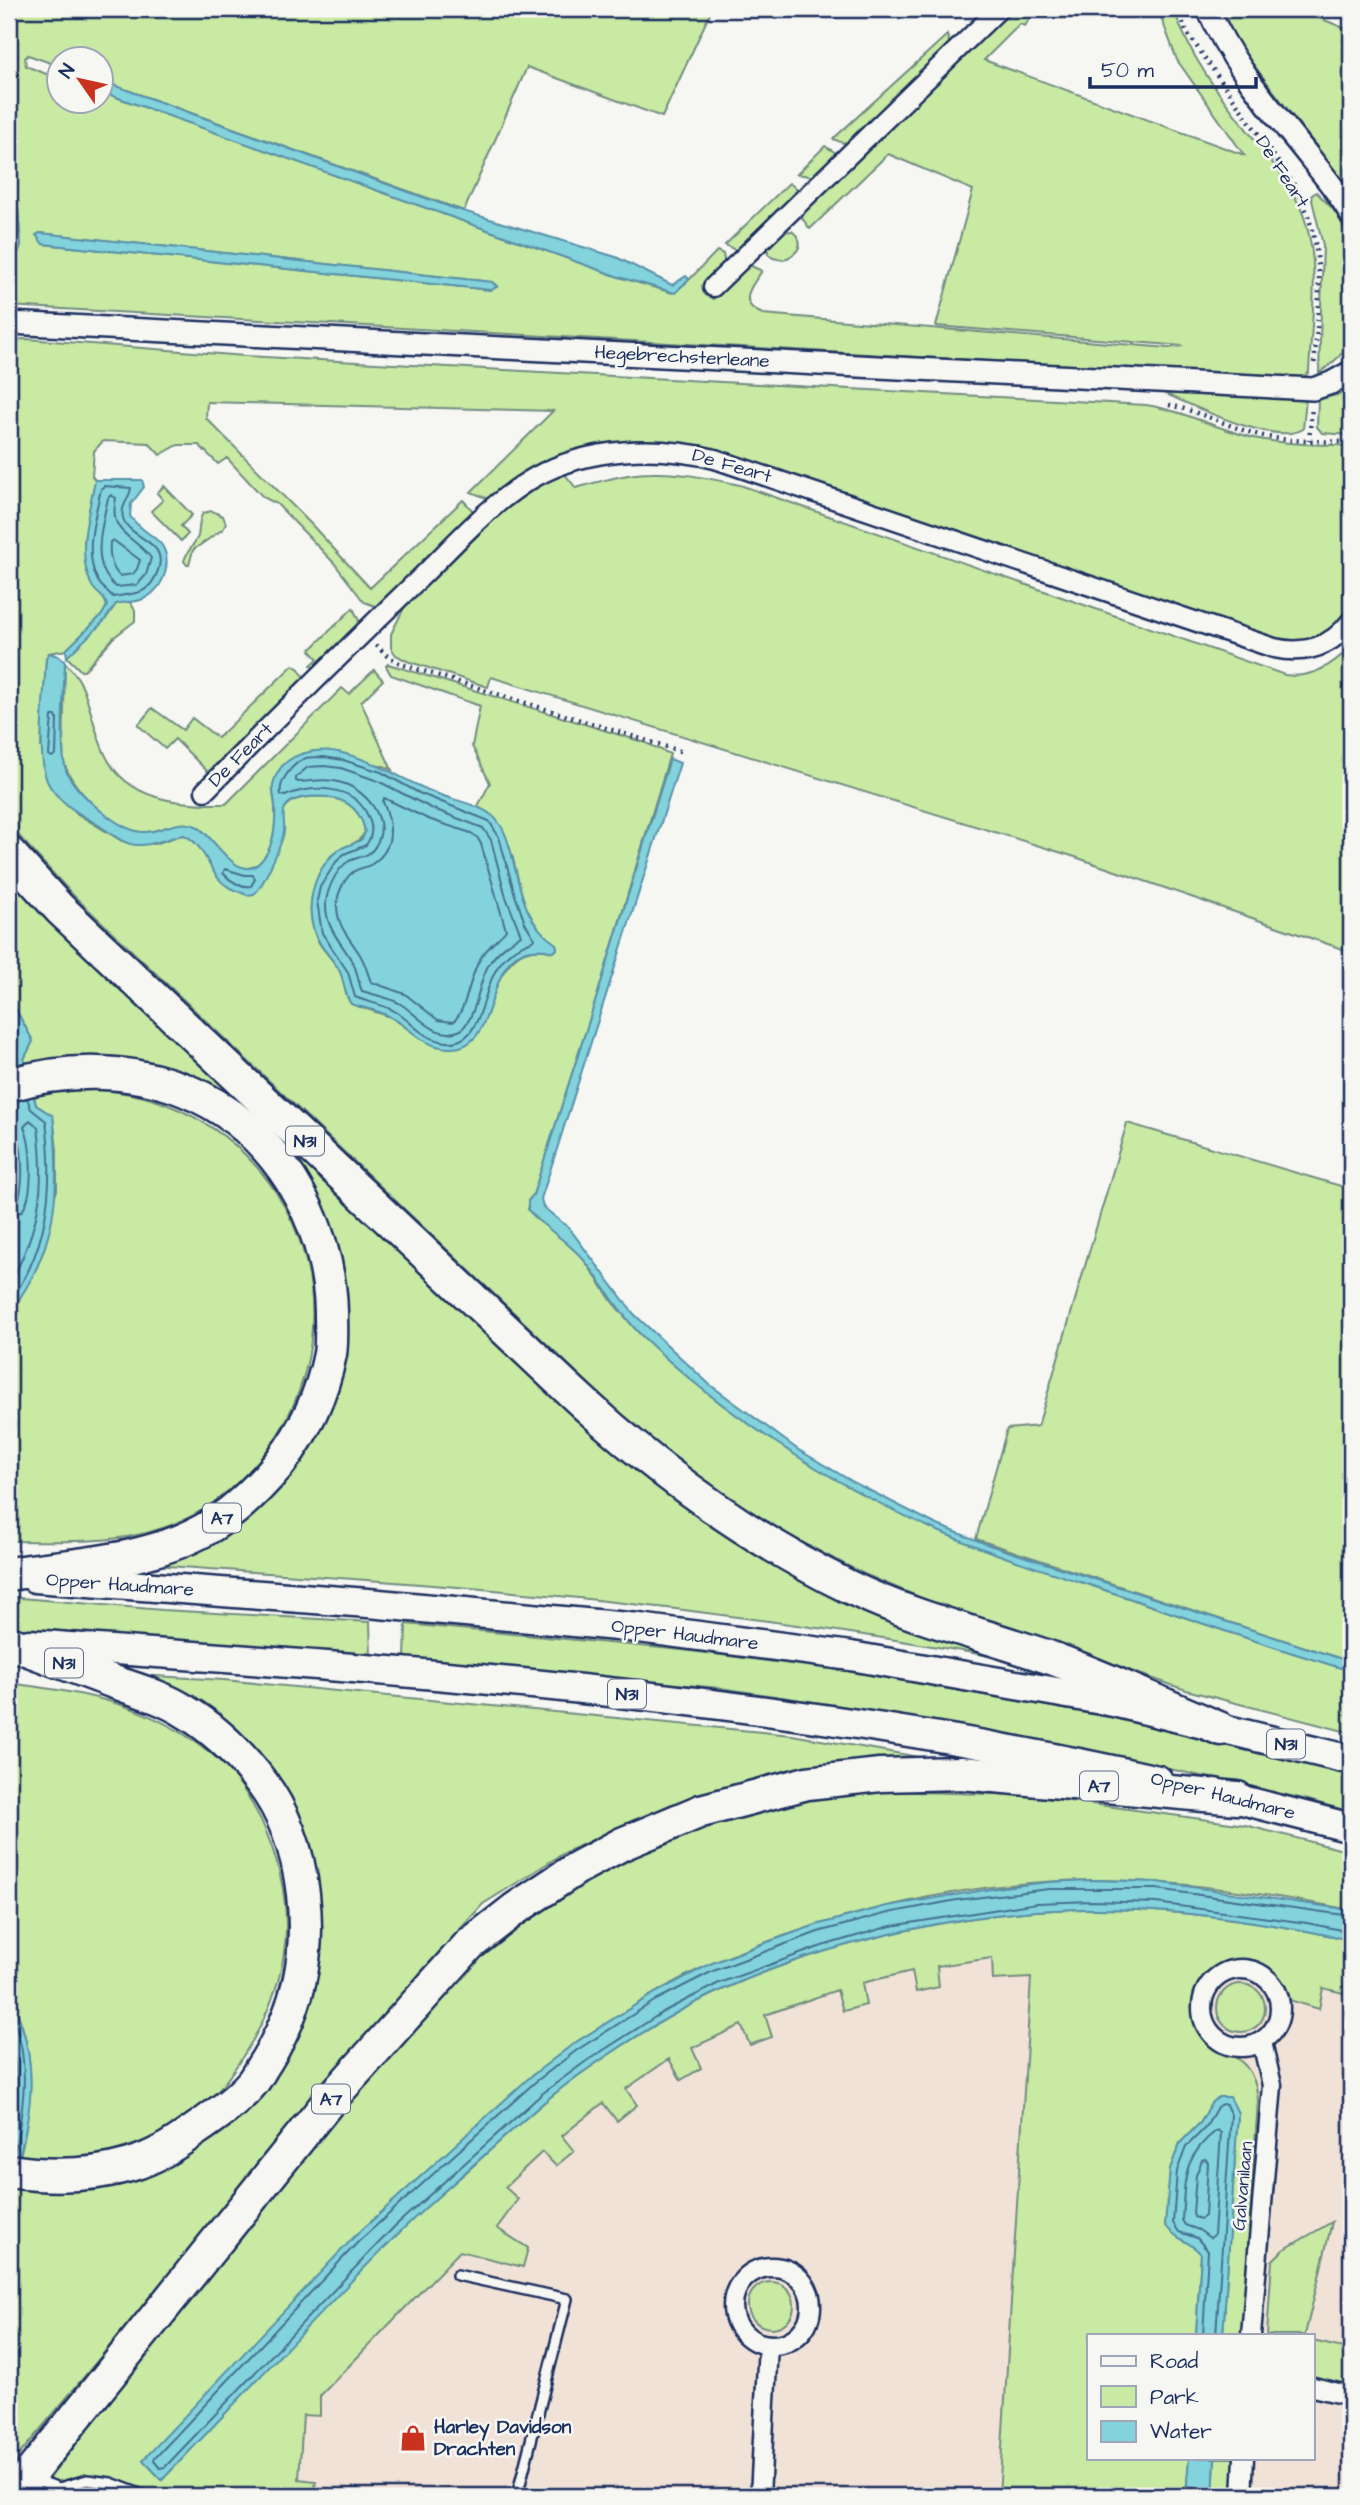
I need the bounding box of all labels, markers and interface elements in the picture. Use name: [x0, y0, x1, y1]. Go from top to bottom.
north arrow: [46, 46, 116, 116]
scale bar: [1090, 46, 1257, 90]
text: 50 m: [1101, 56, 1155, 85]
text: N: [53, 59, 82, 84]
street label: De Feart: [1248, 130, 1316, 214]
street label: Hegebrechsterleane: [594, 339, 770, 376]
street label: De Feart: [689, 442, 775, 490]
street label: De Feart: [203, 716, 280, 793]
road number: N31: [286, 1126, 324, 1156]
road number: A7: [203, 1504, 241, 1532]
street label: Opper Haudmare: [45, 1566, 195, 1604]
street label: Opper Haudmare: [610, 1613, 760, 1657]
road number: N31: [45, 1648, 83, 1678]
road number: N31: [608, 1680, 646, 1708]
road number: N31: [1267, 1730, 1305, 1758]
street label: Opper Haudmare: [1148, 1765, 1298, 1827]
road number: A7: [1080, 1772, 1118, 1800]
road number: A7: [312, 2084, 350, 2113]
street label: Galvanilaan: [1226, 2140, 1260, 2232]
legend: [1087, 2334, 1314, 2460]
text: Road: [1150, 2347, 1198, 2376]
text: Park: [1150, 2383, 1199, 2412]
place label: Harley Davidson Drachten: [434, 2414, 572, 2463]
text: Water: [1150, 2417, 1212, 2446]
shop icon: Harley Davidson Drachten: [398, 2423, 428, 2453]

